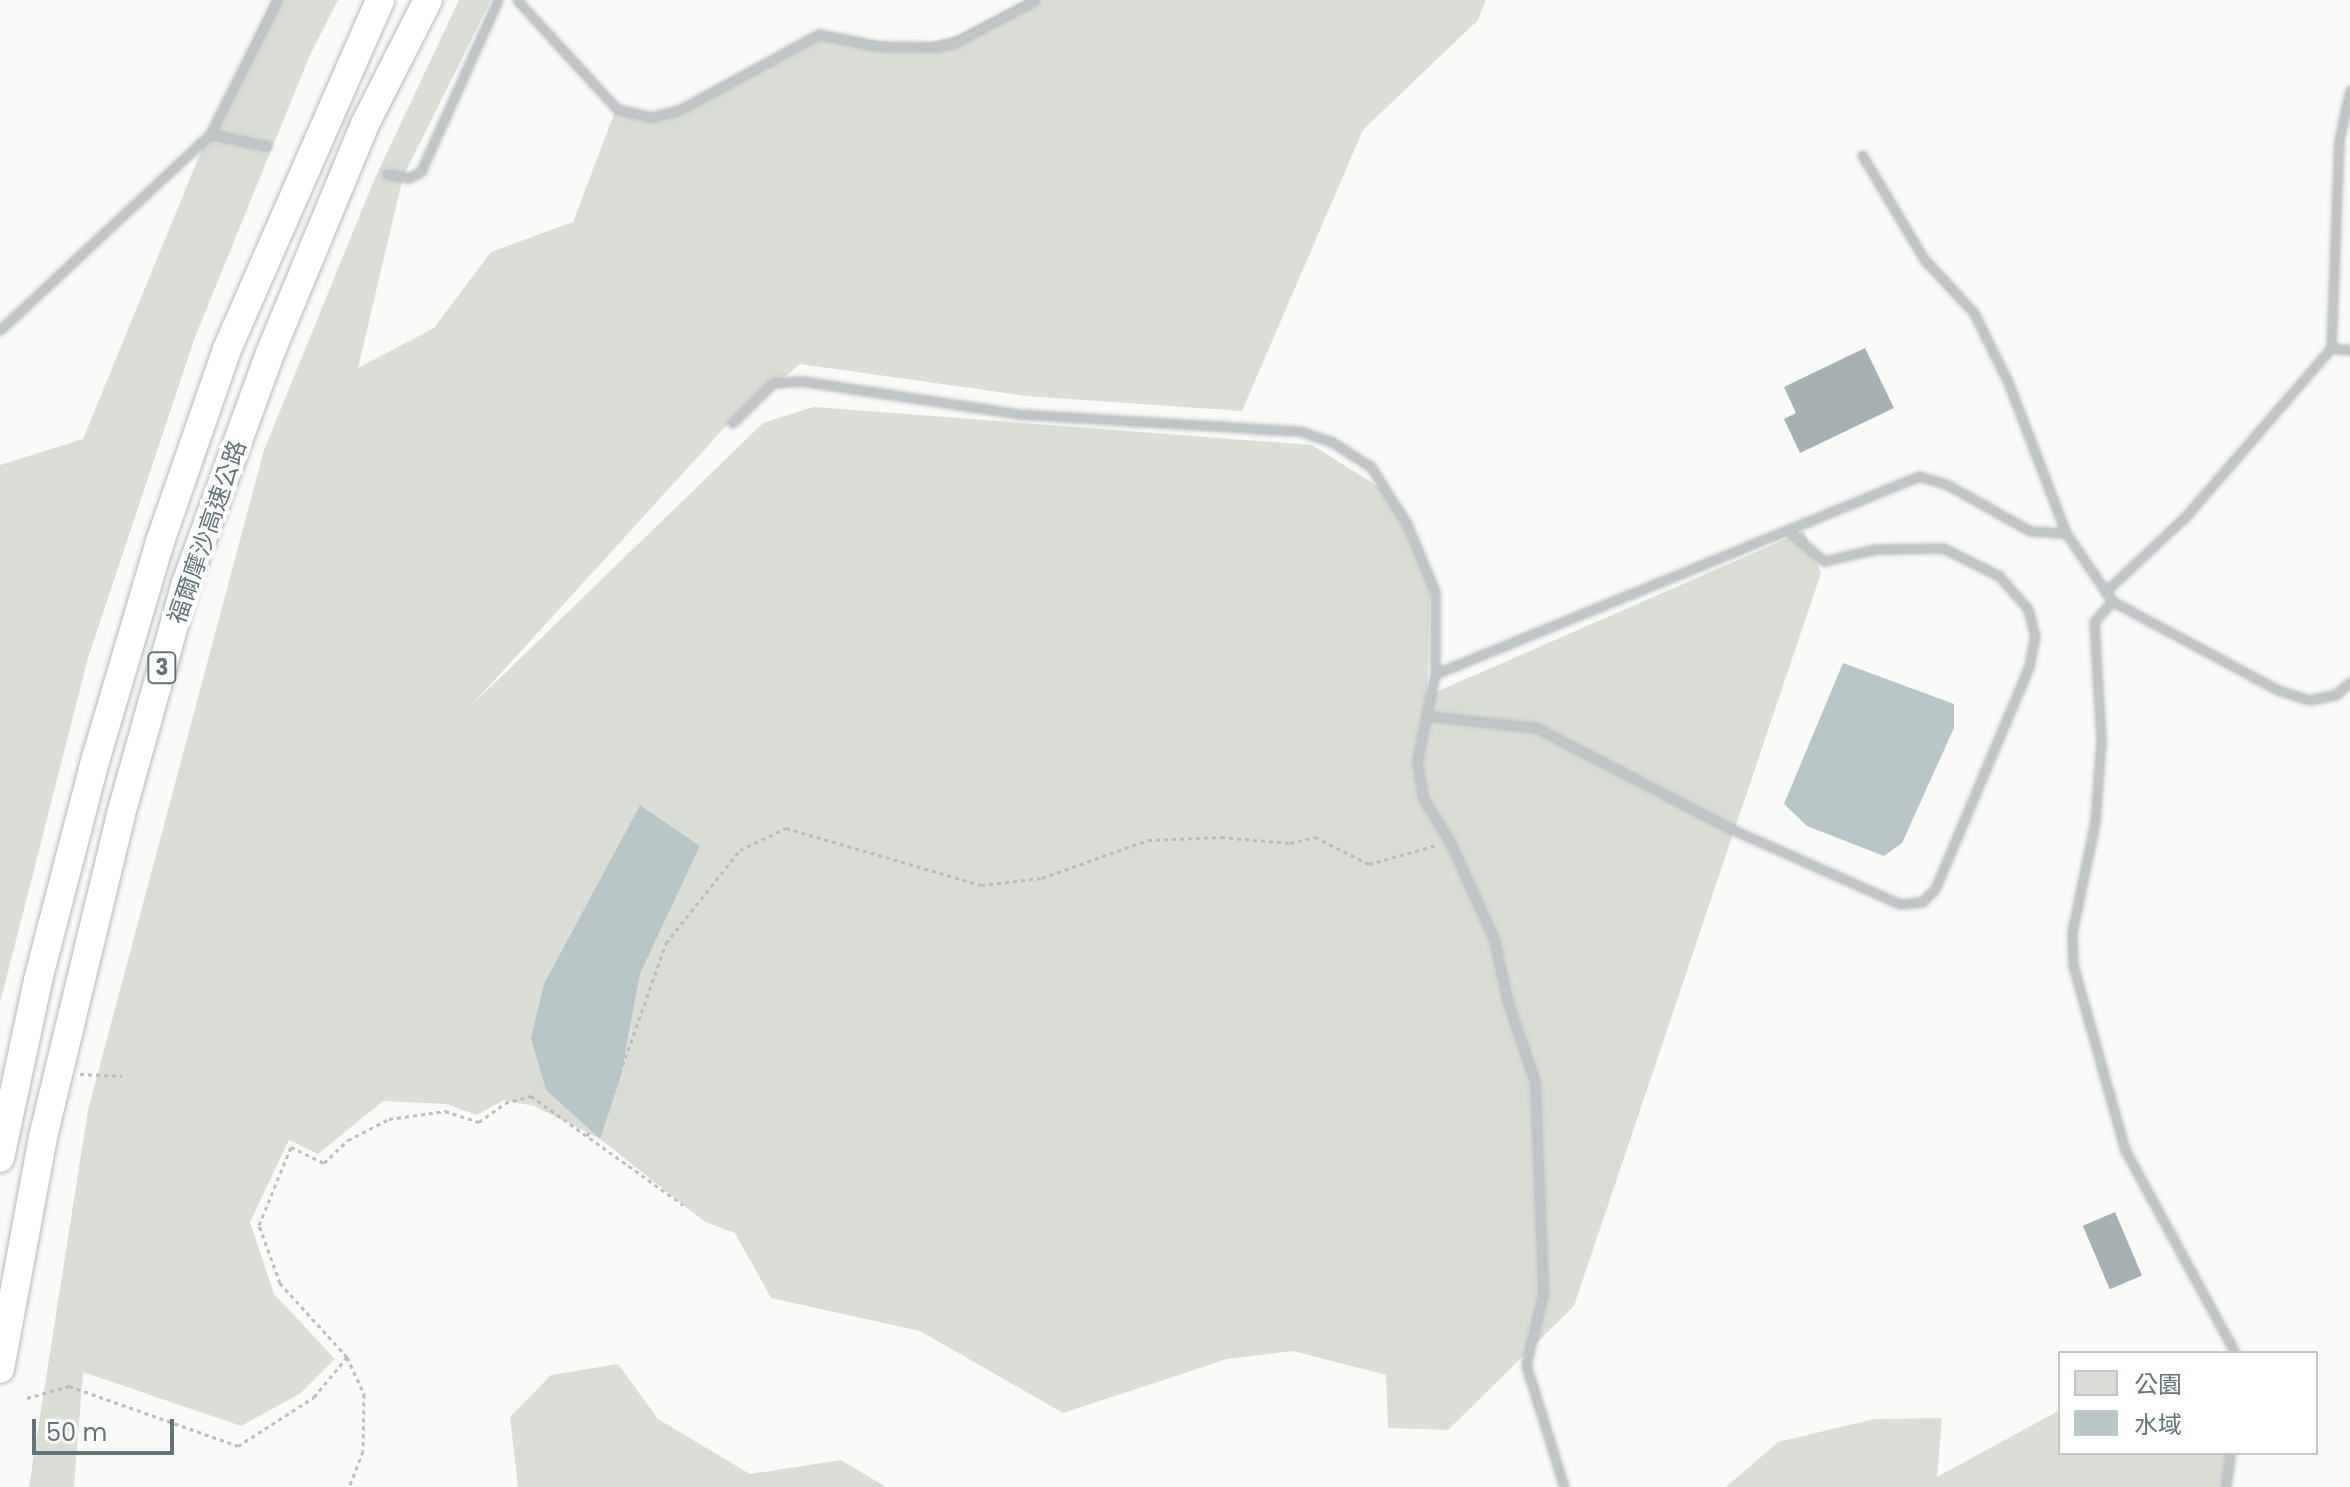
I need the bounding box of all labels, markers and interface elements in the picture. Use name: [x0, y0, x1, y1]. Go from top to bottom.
street label: 福爾摩沙高速公路: [162, 437, 252, 627]
road number: 3: [146, 650, 178, 686]
legend: [2058, 1351, 2318, 1455]
text: 公園: [2134, 1368, 2182, 1401]
scale bar: [36, 1403, 178, 1453]
text: 水域: [2134, 1408, 2182, 1441]
text: 50 m: [46, 1416, 107, 1449]

